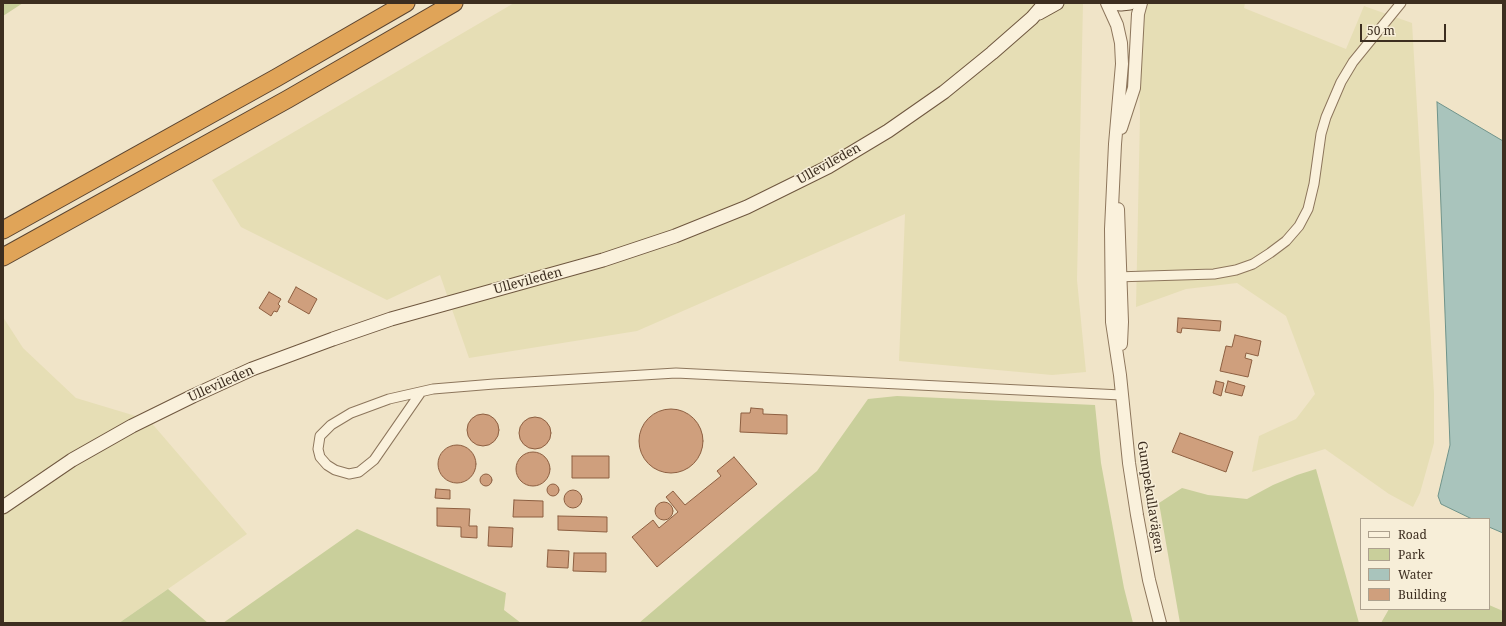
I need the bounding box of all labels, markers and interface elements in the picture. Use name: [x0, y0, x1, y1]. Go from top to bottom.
scale bar: [1362, 16, 1448, 42]
text: 50 m: [1367, 22, 1395, 39]
street label: Ullevileden: [794, 140, 864, 188]
street label: Ullevileden: [492, 264, 564, 298]
street label: Ullevileden: [186, 363, 256, 405]
street label: Gumpekullavägen: [1133, 440, 1167, 554]
legend: [1360, 518, 1490, 610]
text: Road: [1398, 526, 1427, 543]
text: Park: [1398, 546, 1425, 563]
text: Water: [1398, 566, 1433, 583]
text: Building: [1398, 586, 1446, 603]

